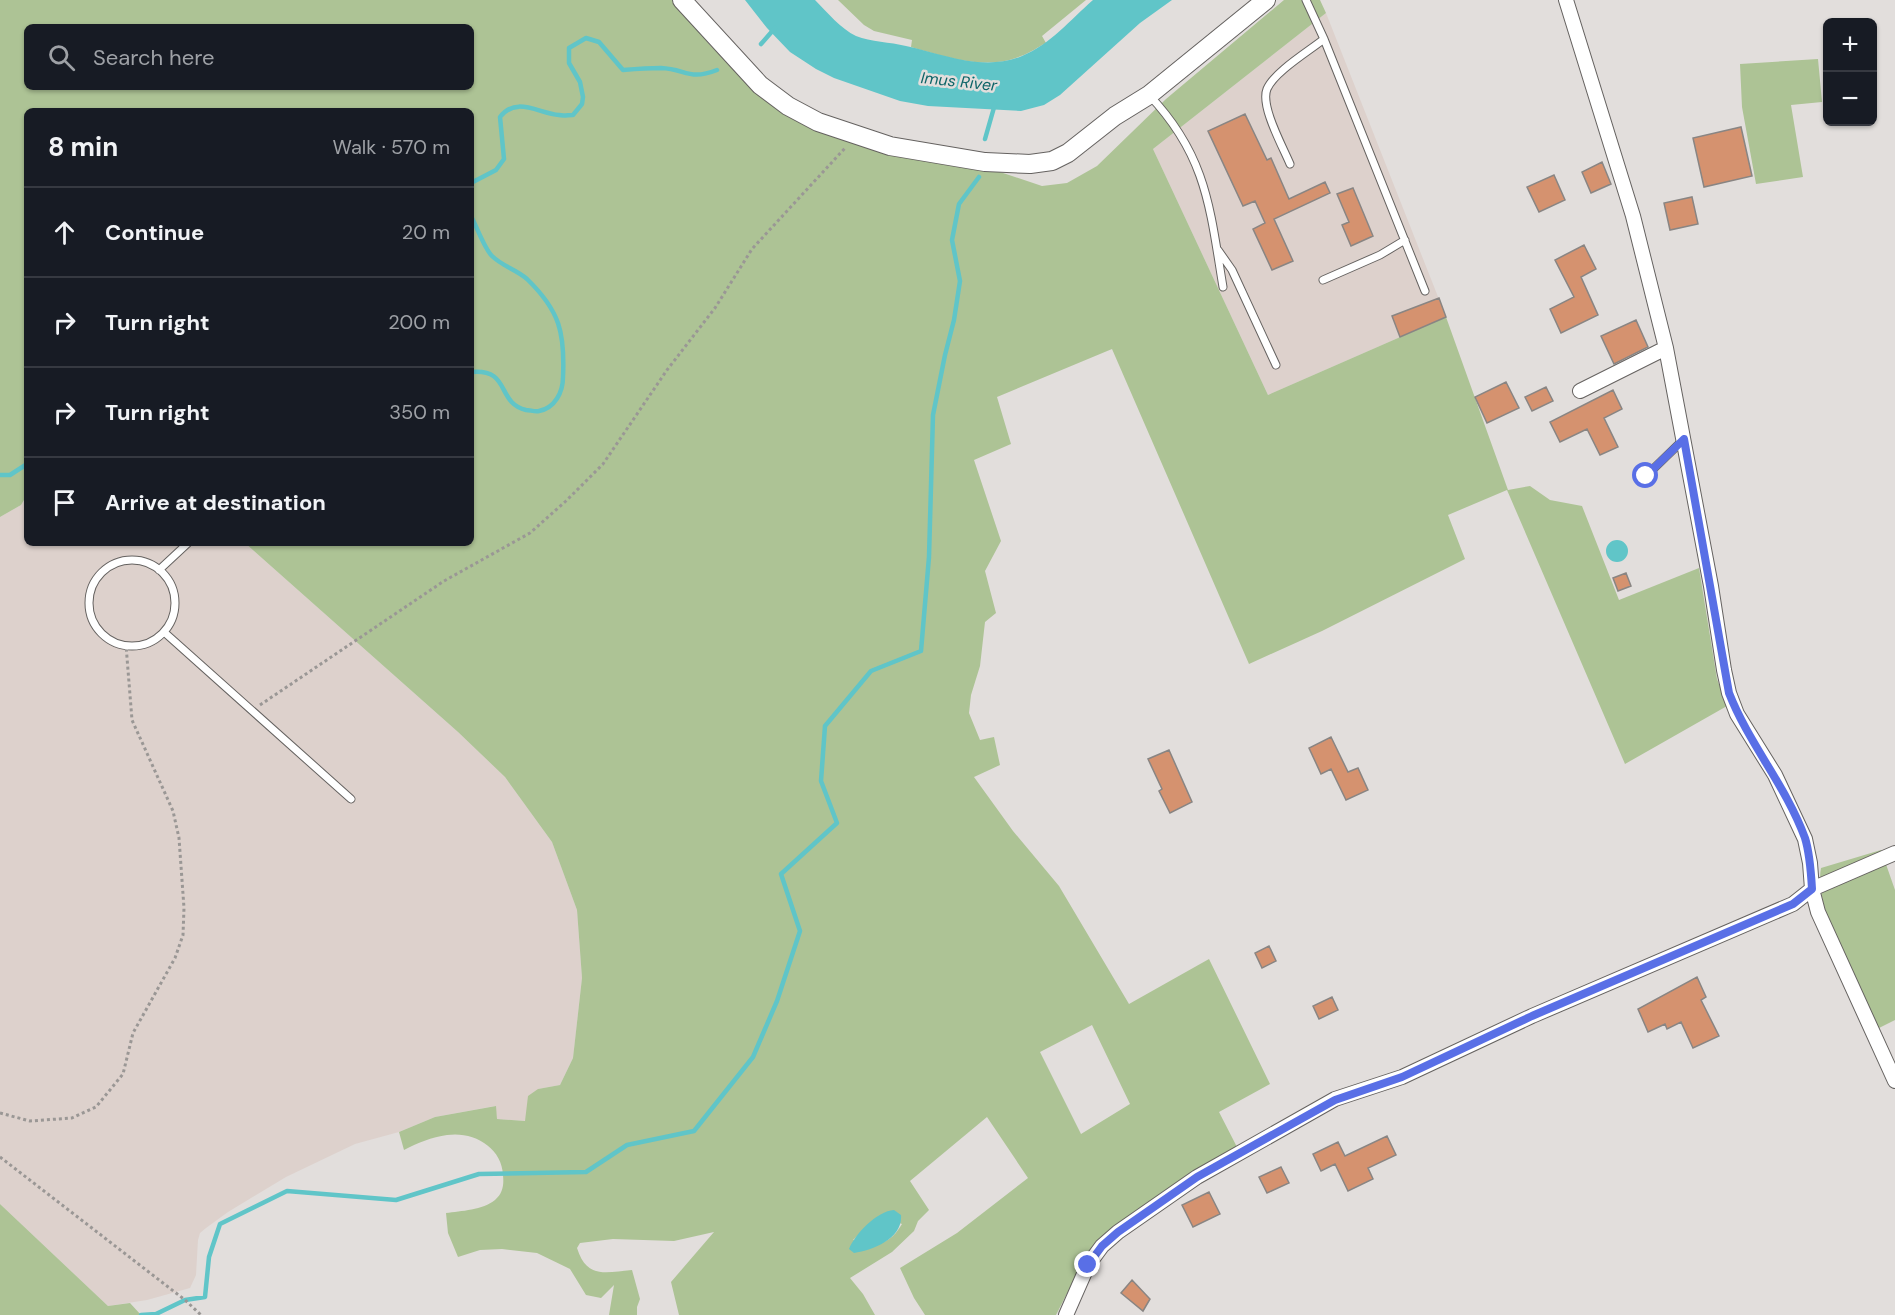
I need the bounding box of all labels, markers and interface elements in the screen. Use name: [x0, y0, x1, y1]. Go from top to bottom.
map controls: [1823, 18, 1877, 126]
button: +: [1823, 18, 1877, 72]
search box: [24, 24, 474, 90]
icon: search: [45, 41, 78, 74]
text: Search here: [93, 43, 214, 72]
water label: Imus River: [920, 67, 999, 96]
button: −: [1823, 72, 1877, 126]
text: 8 min: [48, 130, 118, 164]
text: Walk · 570 m: [333, 134, 450, 160]
icon: ahead: [48, 216, 81, 249]
text: Continue: [105, 218, 204, 247]
text: 20 m: [402, 219, 450, 245]
icon: right: [48, 306, 81, 339]
text: Turn right: [105, 308, 210, 337]
text: 200 m: [388, 309, 450, 335]
icon: right: [48, 396, 81, 429]
text: Turn right: [105, 398, 210, 427]
text: 350 m: [389, 399, 450, 425]
route start: [1632, 462, 1658, 488]
icon: arrive: [48, 486, 81, 519]
text: Arrive at destination: [105, 488, 326, 517]
route end: [1074, 1251, 1100, 1277]

